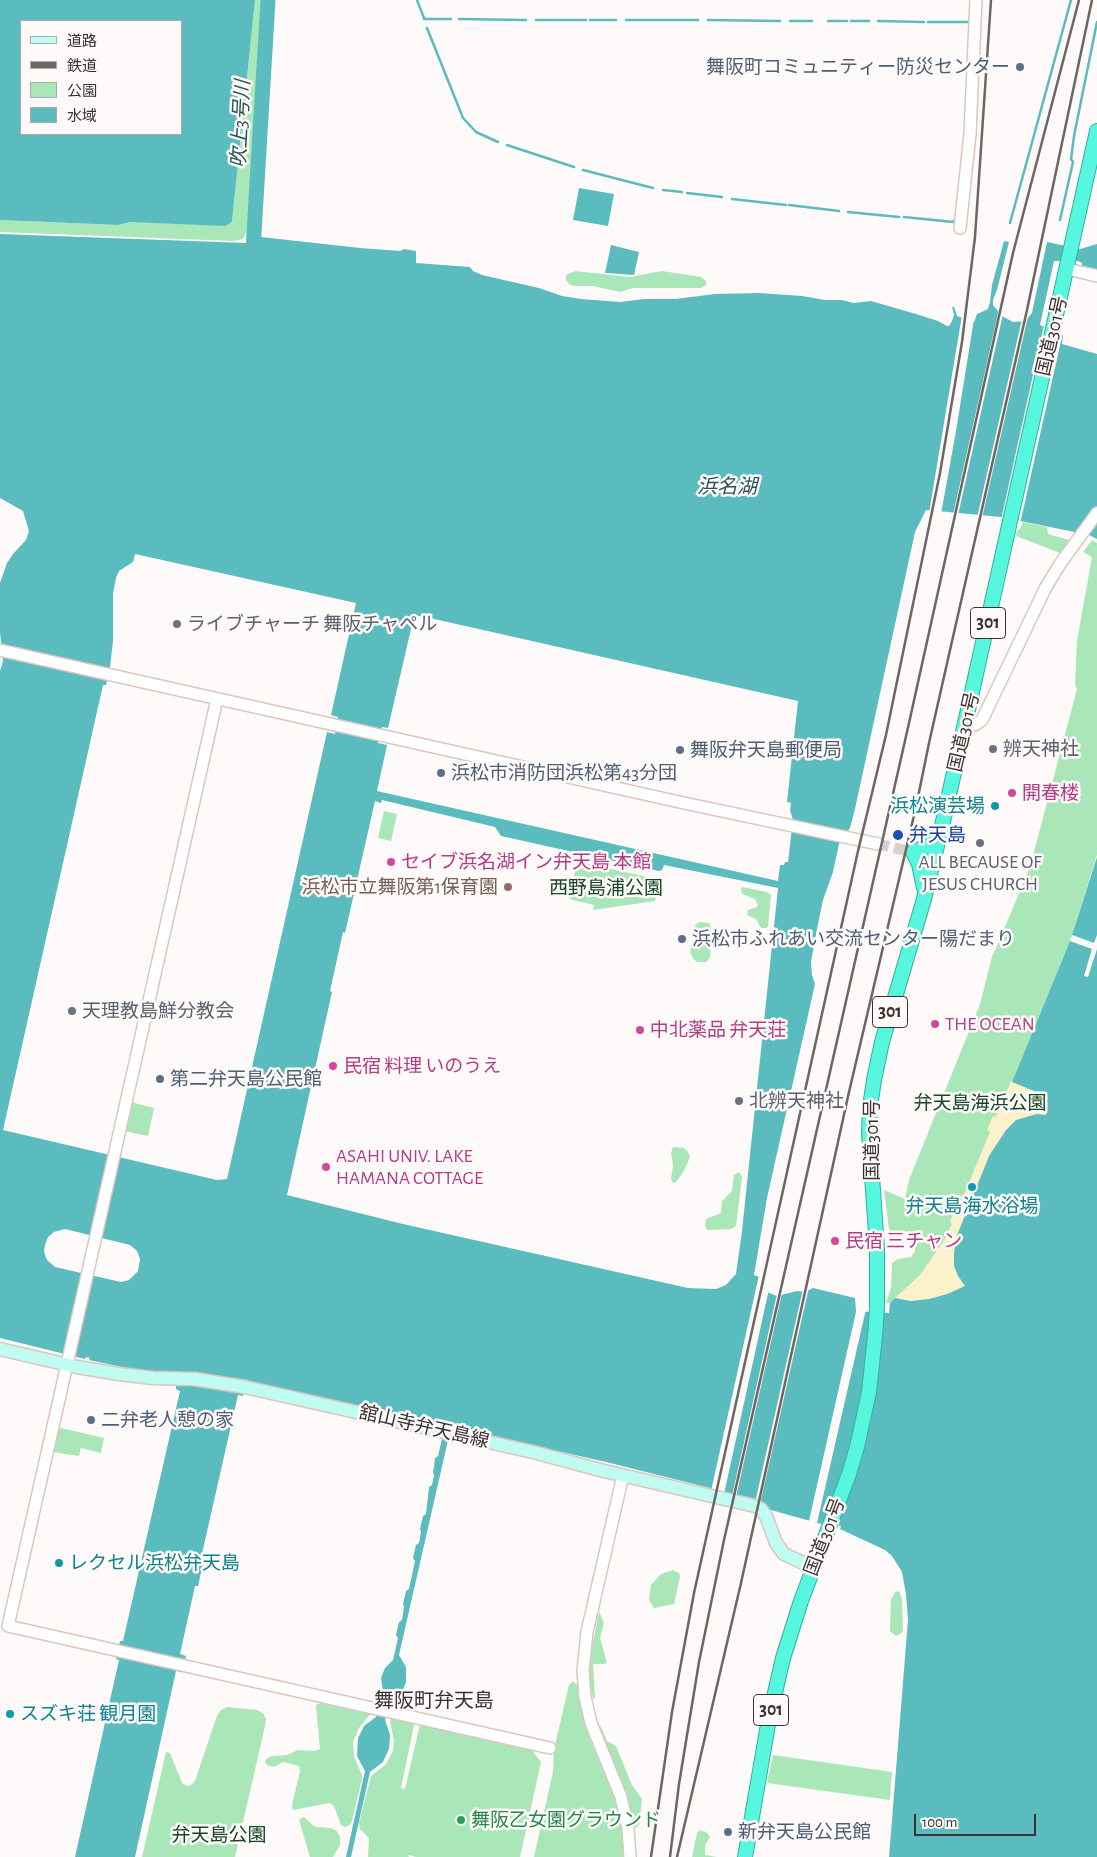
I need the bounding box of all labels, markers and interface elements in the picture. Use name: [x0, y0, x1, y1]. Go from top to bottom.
legend: [20, 20, 182, 135]
text: 道路: [67, 34, 97, 49]
place label: 舞阪町コミュニティー防災センター: [706, 56, 1010, 78]
text: 鉄道: [67, 59, 97, 74]
marker: 舞阪町コミュニティー防災センター: [1014, 61, 1026, 73]
water label: 吹上3号川: [227, 79, 255, 169]
text: 公園: [67, 84, 97, 99]
text: 水域: [67, 109, 97, 124]
street label: 国道301号: [1032, 294, 1072, 378]
water label: 浜名湖: [697, 475, 757, 499]
road number: 301: [970, 608, 1006, 638]
place label: ライブチャーチ 舞阪チャペル: [187, 613, 437, 635]
marker: ライブチャーチ 舞阪チャペル: [171, 618, 183, 630]
street label: 国道301号: [944, 690, 984, 774]
place label: 辨天神社: [1003, 738, 1079, 760]
place label: 舞阪弁天島郵便局: [690, 739, 842, 761]
marker: 辨天神社: [987, 743, 999, 755]
marker: 舞阪弁天島郵便局: [674, 744, 686, 756]
place label: 浜松市消防団浜松第43分団: [451, 762, 677, 784]
marker: 浜松市消防団浜松第43分団: [435, 767, 447, 779]
place label: 開春楼: [1022, 782, 1079, 804]
marker: 開春楼: [1006, 787, 1018, 799]
place label: 浜松演芸場: [890, 795, 985, 817]
marker: 浜松演芸場: [989, 800, 1001, 812]
place label: 弁天島: [909, 824, 966, 846]
marker: 弁天島: [891, 828, 905, 842]
marker: ALL BECAUSE OF JESUS CHURCH: [974, 837, 986, 849]
place label: セイブ浜名湖イン弁天島 本館: [401, 851, 651, 873]
place label: ALL BECAUSE OF JESUS CHURCH: [919, 851, 1041, 895]
marker: セイブ浜名湖イン弁天島 本館: [385, 856, 397, 868]
place label: 浜松市立舞阪第1保育園: [301, 876, 498, 898]
park label: 西野島浦公園: [549, 877, 663, 899]
marker: 浜松市立舞阪第1保育園: [502, 881, 514, 893]
place label: 浜松市ふれあい交流センター陽だまり: [692, 928, 1015, 950]
marker: 浜松市ふれあい交流センター陽だまり: [676, 933, 688, 945]
road number: 301: [872, 996, 908, 1028]
place label: 天理教島鮮分教会: [82, 1000, 234, 1022]
marker: 天理教島鮮分教会: [66, 1005, 78, 1017]
place label: THE OCEAN: [945, 1013, 1035, 1035]
marker: THE OCEAN: [929, 1018, 941, 1030]
place label: 中北薬品 弁天荘: [650, 1019, 786, 1041]
marker: 中北薬品 弁天荘: [634, 1024, 646, 1036]
place label: 民宿 料理 いのうえ: [343, 1055, 501, 1077]
marker: 民宿 料理 いのうえ: [327, 1060, 339, 1072]
place label: 第二弁天島公民館: [170, 1068, 322, 1090]
marker: 第二弁天島公民館: [154, 1073, 166, 1085]
place label: 北辨天神社: [749, 1090, 844, 1112]
park label: 弁天島海浜公園: [914, 1092, 1046, 1114]
marker: 北辨天神社: [733, 1095, 745, 1107]
street label: 国道301号: [861, 1099, 883, 1181]
place label: ASAHI UNIV. LAKE HAMANA COTTAGE: [336, 1145, 483, 1189]
marker: ASAHI UNIV. LAKE HAMANA COTTAGE: [320, 1161, 332, 1173]
marker: 弁天島海水浴場: [966, 1181, 978, 1193]
place label: 弁天島海水浴場: [906, 1195, 1038, 1217]
place label: 民宿 三チャン: [845, 1230, 962, 1252]
marker: 民宿 三チャン: [829, 1235, 841, 1247]
street label: 舘山寺弁天島線: [357, 1401, 491, 1453]
place label: 二弁老人憩の家: [101, 1409, 234, 1431]
marker: 二弁老人憩の家: [85, 1414, 97, 1426]
street label: 国道301号: [800, 1495, 850, 1579]
place label: レクセル浜松弁天島: [69, 1552, 240, 1574]
marker: レクセル浜松弁天島: [53, 1557, 65, 1569]
district label: 舞阪町弁天島: [374, 1689, 494, 1713]
road number: 301: [754, 1694, 788, 1726]
place label: スズキ荘 観月園: [20, 1703, 156, 1725]
marker: スズキ荘 観月園: [4, 1708, 16, 1720]
scale bar: [917, 1804, 1040, 1836]
place label: 舞阪乙女園グラウンド: [471, 1809, 661, 1831]
marker: 舞阪乙女園グラウンド: [455, 1814, 467, 1826]
text: 100 m: [922, 1815, 957, 1830]
place label: 新弁天島公民館: [738, 1821, 871, 1843]
park label: 弁天島公園: [172, 1824, 266, 1846]
marker: 新弁天島公民館: [722, 1826, 734, 1838]

